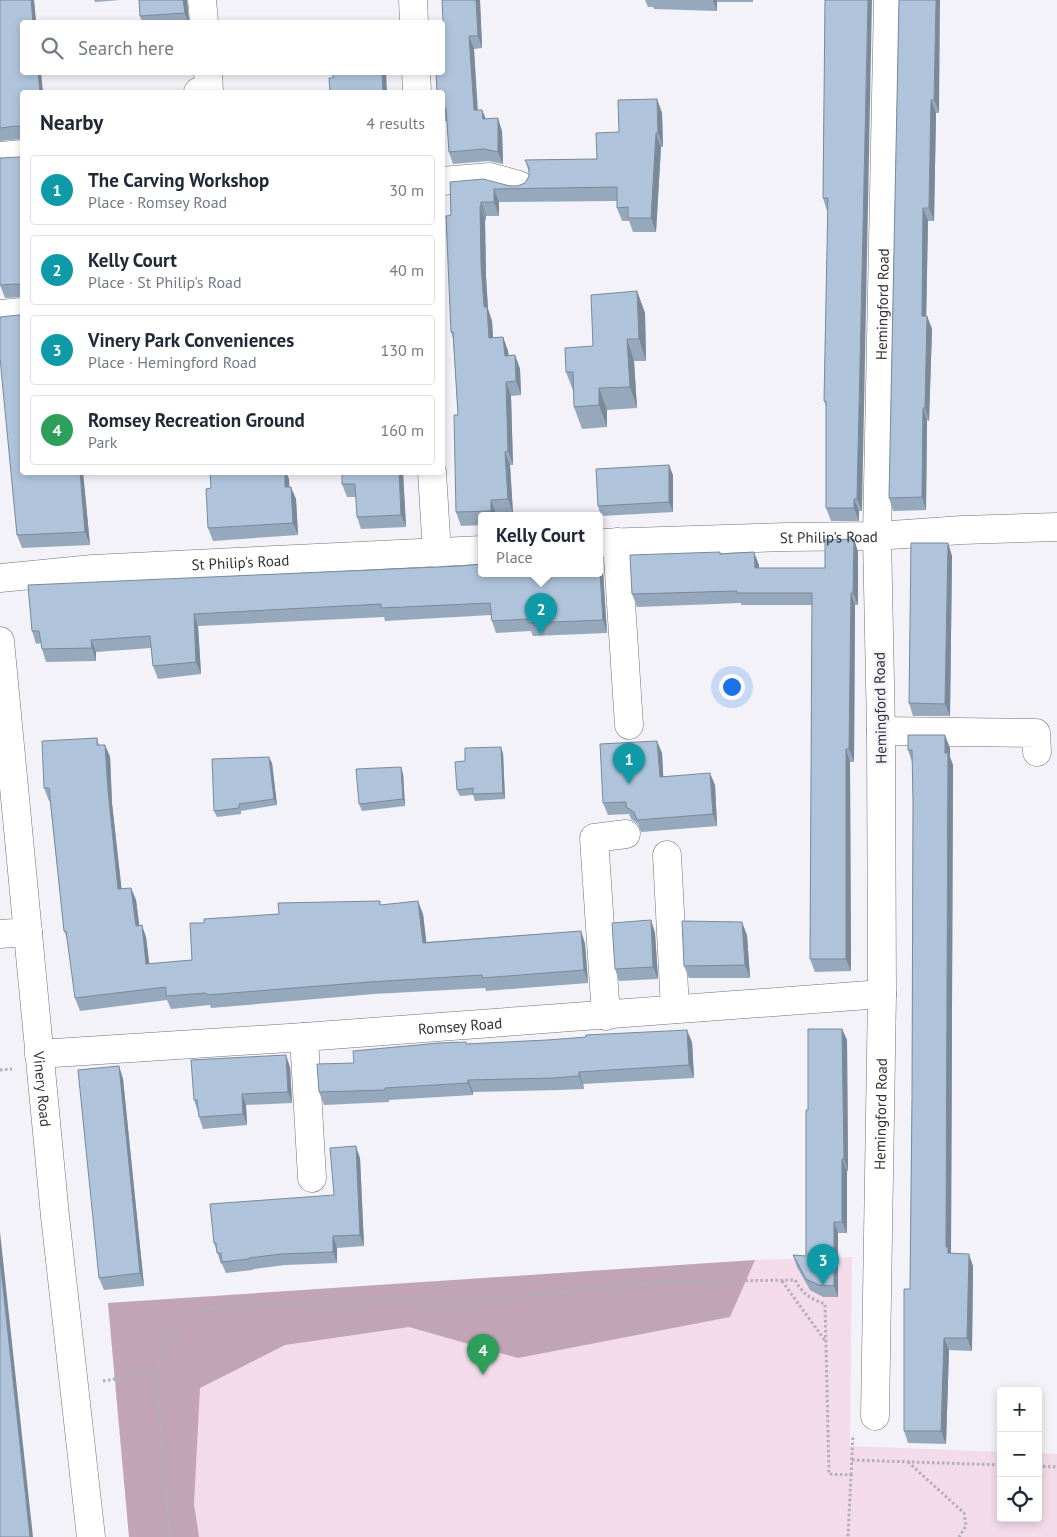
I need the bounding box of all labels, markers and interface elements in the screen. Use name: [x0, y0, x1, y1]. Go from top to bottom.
search box: [20, 20, 445, 75]
icon: search: [38, 34, 66, 62]
text: Search here: [78, 36, 174, 60]
text: Nearby: [40, 109, 103, 136]
text: 4 results: [366, 113, 425, 133]
text: The Carving Workshop: [88, 168, 269, 192]
text: 1: [52, 180, 62, 200]
text: 30 m: [389, 180, 424, 200]
text: Place · Romsey Road: [88, 192, 227, 212]
text: Kelly Court: [88, 248, 177, 272]
street label: Hemingford Road: [871, 248, 892, 360]
text: 2: [52, 260, 62, 280]
text: 40 m: [389, 260, 424, 280]
text: Place · St Philip's Road: [88, 272, 242, 292]
text: Vinery Park Conveniences: [88, 328, 294, 352]
text: 3: [52, 340, 62, 360]
text: 130 m: [381, 340, 424, 360]
text: Place · Hemingford Road: [88, 352, 257, 372]
text: Romsey Recreation Ground: [88, 408, 305, 432]
text: 4: [52, 420, 62, 440]
text: 160 m: [381, 420, 424, 440]
text: Park: [88, 432, 117, 452]
popup: [478, 512, 603, 577]
text: Kelly Court: [496, 523, 585, 547]
street label: St Philip's Road: [780, 526, 878, 547]
text: Place: [496, 547, 533, 567]
street label: St Philip's Road: [191, 550, 290, 574]
pin: 2: [525, 593, 557, 634]
street label: Hemingford Road: [870, 652, 890, 764]
your location: [719, 674, 745, 700]
pin: 1: [613, 743, 645, 784]
street label: Romsey Road: [417, 1013, 503, 1038]
street label: Vinery Road: [30, 1049, 56, 1128]
street label: Hemingford Road: [870, 1058, 890, 1170]
pin: 3: [807, 1244, 839, 1285]
pin: 4: [467, 1334, 499, 1375]
map controls: [997, 1387, 1042, 1522]
button: +: [997, 1387, 1042, 1432]
button: −: [997, 1432, 1042, 1477]
button: locate: [997, 1477, 1042, 1522]

